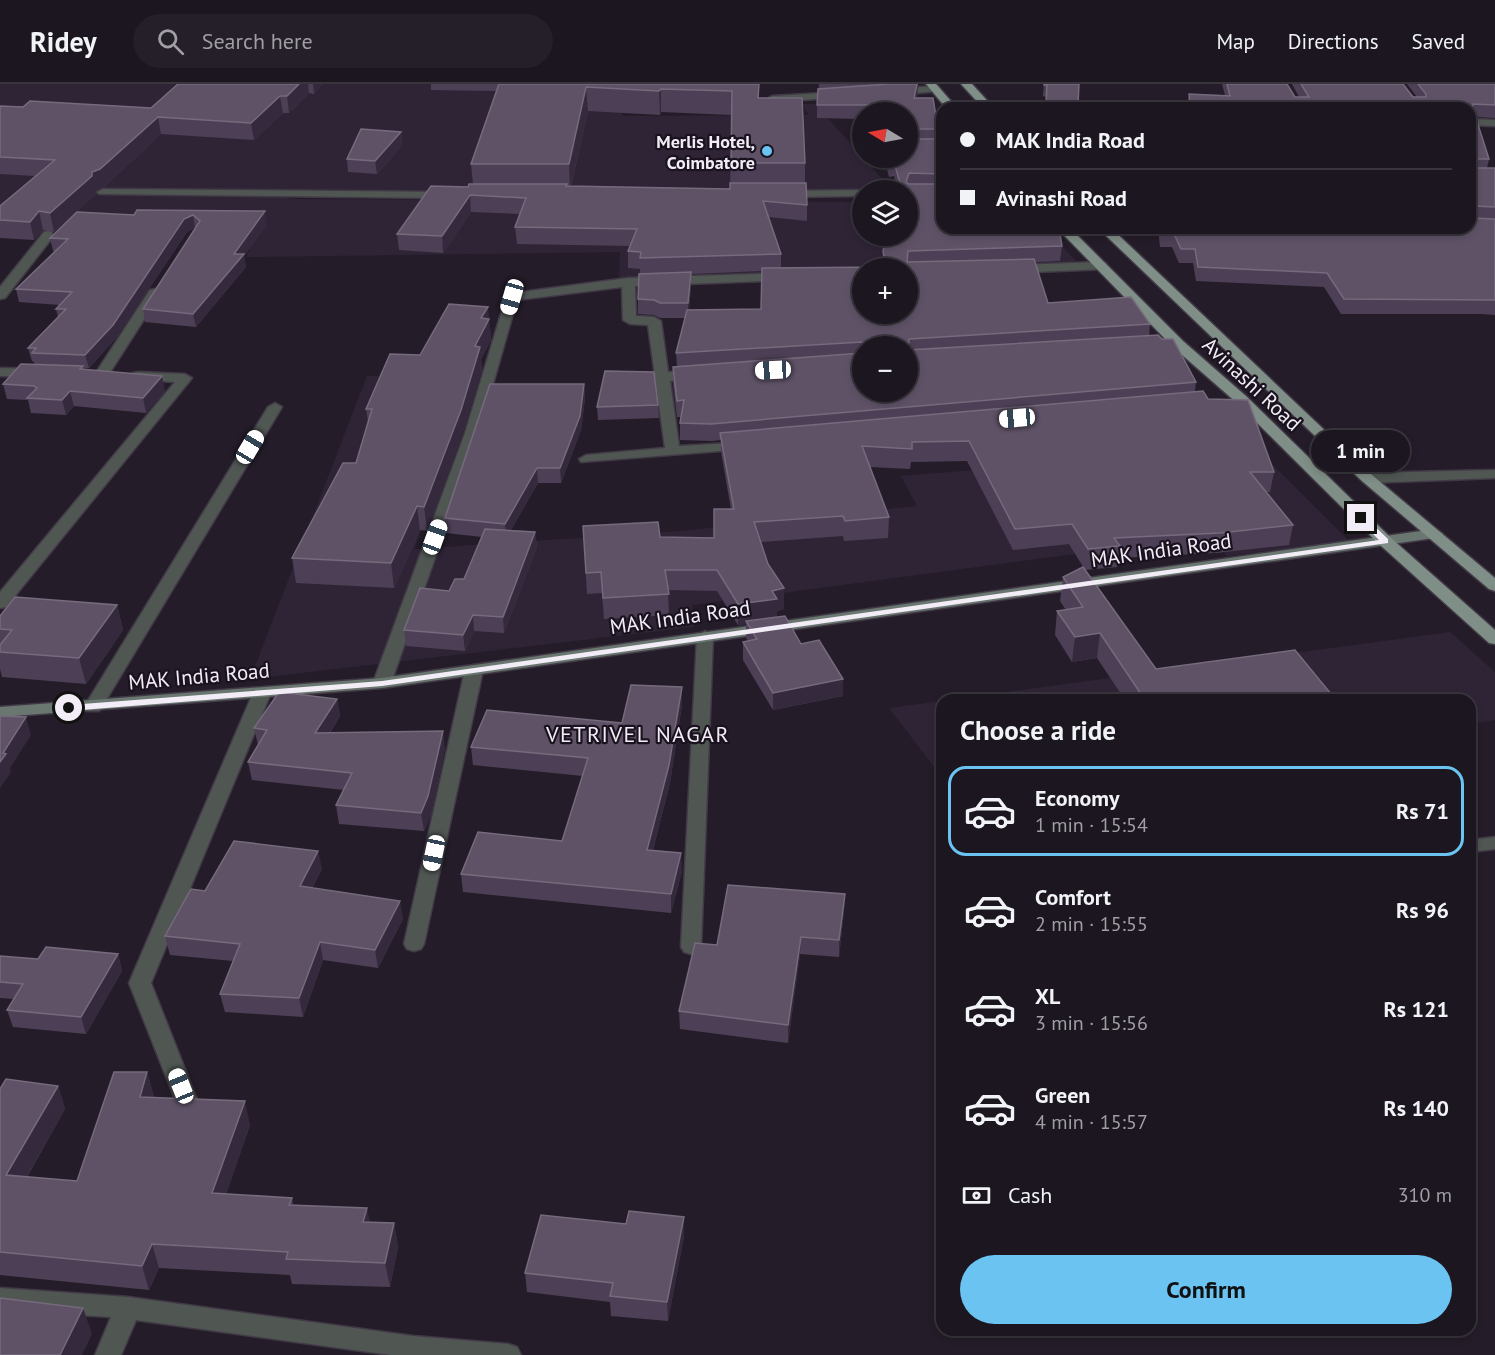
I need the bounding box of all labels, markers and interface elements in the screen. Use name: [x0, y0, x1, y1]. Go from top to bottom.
search box: [133, 14, 553, 68]
text: Ridey: [30, 23, 97, 60]
icon: search: [154, 25, 187, 58]
text: Search here: [202, 27, 313, 55]
text: Map: [1216, 28, 1255, 55]
text: Directions: [1288, 28, 1379, 55]
text: Saved: [1412, 28, 1465, 55]
north arrow: [852, 102, 918, 168]
map controls: [852, 102, 918, 402]
text: MAK India Road: [996, 126, 1145, 154]
place label: Merlis Hotel, Coimbatore: [656, 130, 755, 174]
marker: Merlis Hotel, Coimbatore: [760, 144, 774, 158]
button: layers: [852, 180, 918, 246]
text: Avinashi Road: [996, 184, 1127, 212]
button: +: [852, 258, 918, 324]
car: [498, 277, 526, 317]
street label: Avinashi Road: [1197, 331, 1307, 437]
button: −: [852, 336, 918, 402]
car: [755, 360, 791, 380]
car: [998, 407, 1036, 429]
car: [233, 427, 267, 467]
callout: 1 min: [1312, 431, 1410, 473]
text: 1 min: [1336, 438, 1385, 464]
route end: [1347, 504, 1374, 531]
car: [420, 517, 450, 557]
street label: MAK India Road: [1089, 527, 1233, 573]
street label: MAK India Road: [608, 594, 752, 640]
street label: MAK India Road: [127, 656, 271, 696]
route start: [55, 694, 82, 721]
text: Choose a ride: [960, 713, 1116, 747]
district label: VETRIVEL NAGAR: [545, 720, 730, 748]
icon: car: [963, 784, 1017, 838]
text: Economy: [1035, 784, 1119, 812]
text: Rs 71: [1396, 797, 1449, 825]
text: 1 min · 15:54: [1035, 812, 1148, 838]
car: [421, 834, 447, 872]
icon: car: [963, 883, 1017, 937]
text: Comfort: [1035, 883, 1111, 911]
text: Rs 96: [1396, 896, 1449, 924]
text: 2 min · 15:55: [1035, 911, 1148, 937]
icon: car: [963, 982, 1017, 1036]
text: XL: [1035, 982, 1060, 1010]
text: Rs 121: [1383, 995, 1449, 1023]
text: 3 min · 15:56: [1035, 1010, 1148, 1036]
car: [166, 1066, 196, 1106]
icon: car: [963, 1081, 1017, 1135]
text: Green: [1035, 1081, 1090, 1109]
text: Rs 140: [1383, 1094, 1449, 1122]
text: 4 min · 15:57: [1035, 1109, 1148, 1135]
icon: cash: [960, 1179, 993, 1212]
text: Cash: [1008, 1181, 1052, 1209]
text: 310 m: [1398, 1182, 1452, 1208]
button: Confirm: [960, 1255, 1452, 1324]

